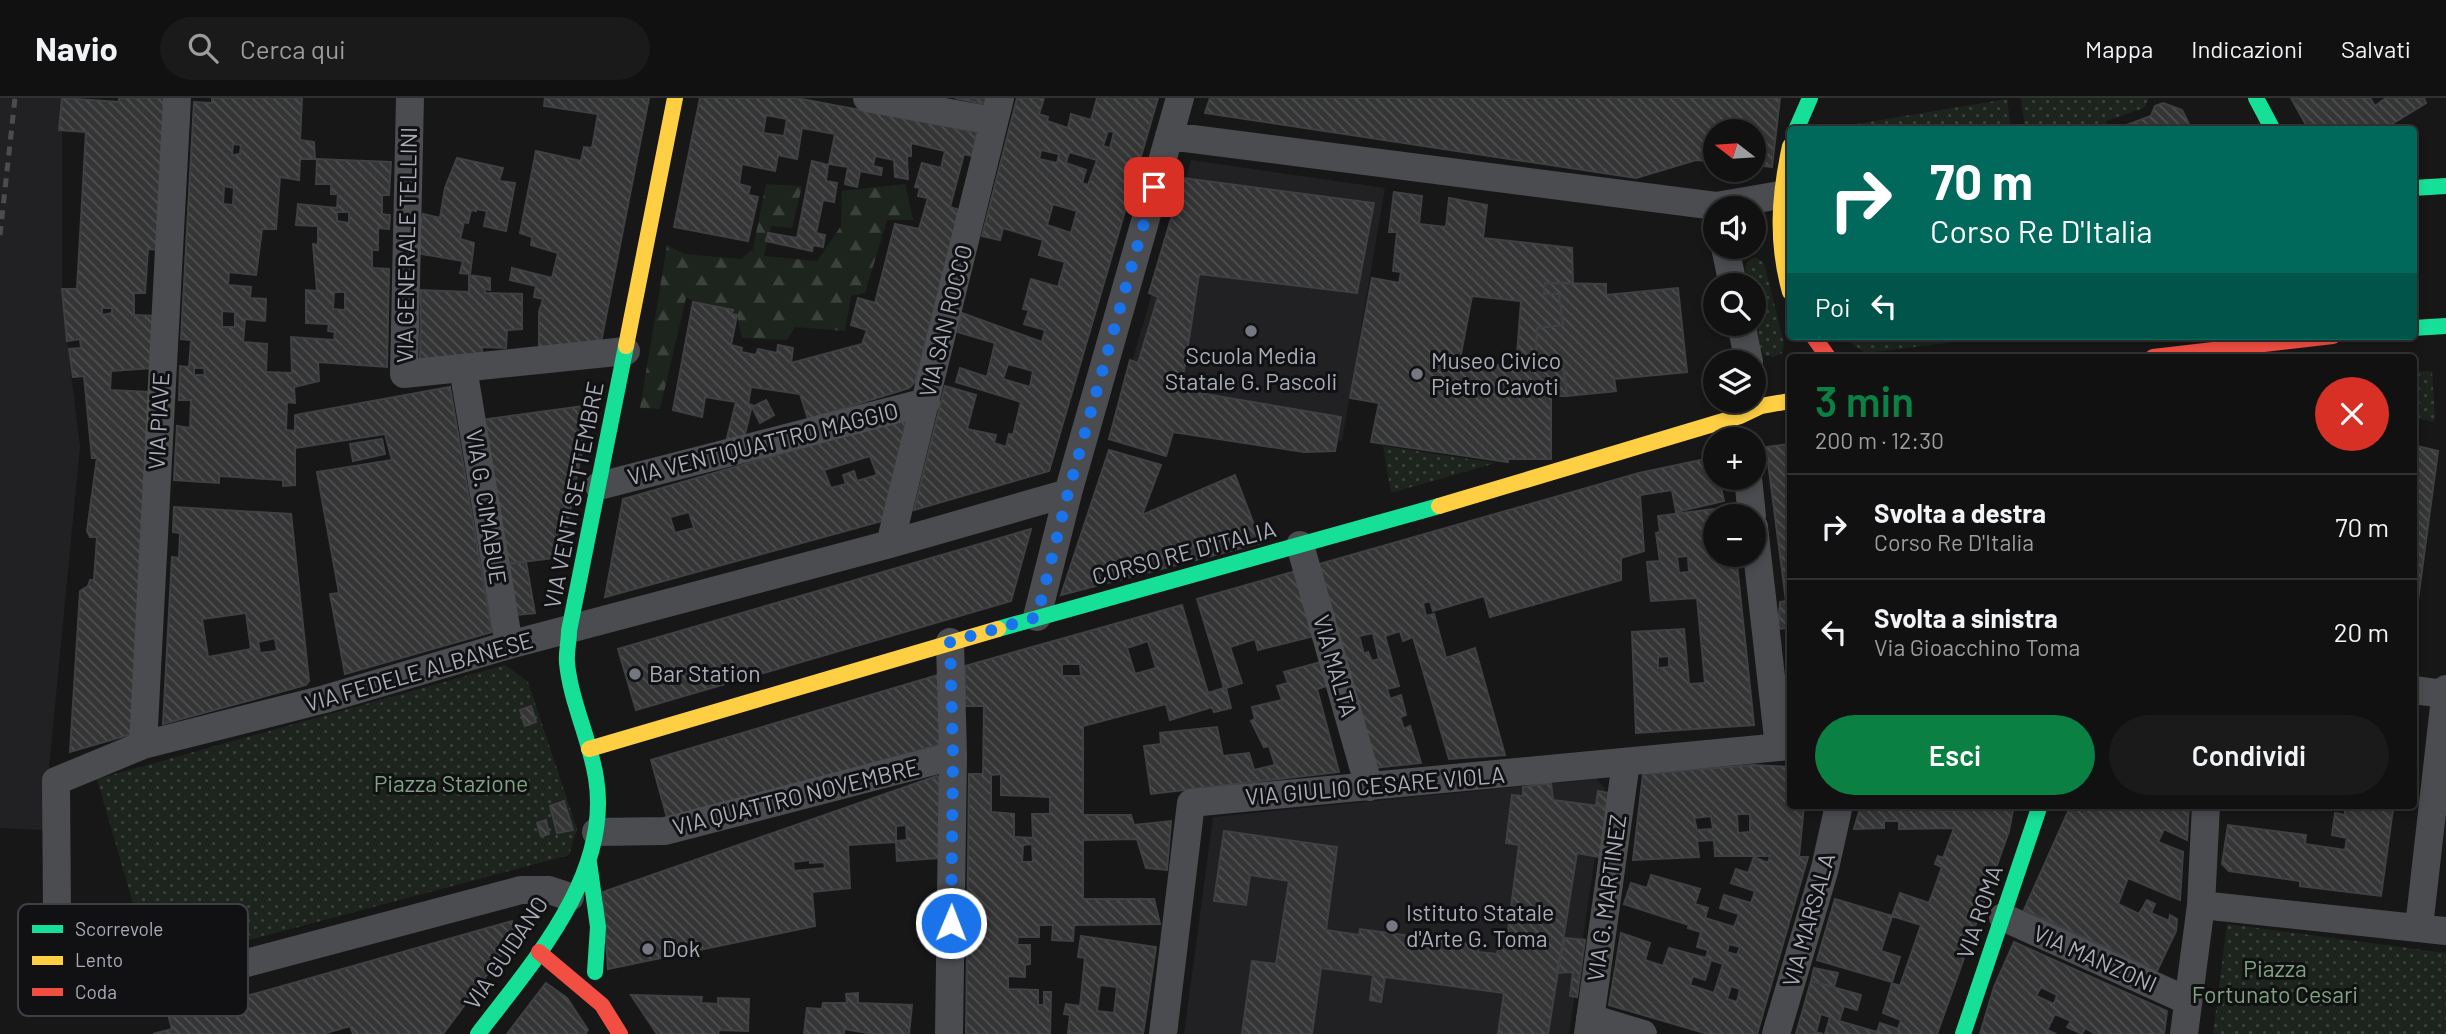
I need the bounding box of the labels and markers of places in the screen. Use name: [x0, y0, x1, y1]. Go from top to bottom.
pin: [1124, 157, 1184, 217]
marker: Scuola Media Statale G. Pascoli: [1243, 323, 1259, 339]
place label: Scuola Media Statale G. Pascoli: [1165, 341, 1337, 395]
place label: Museo Civico Pietro Cavoti: [1431, 346, 1561, 400]
marker: Museo Civico Pietro Cavoti: [1409, 366, 1425, 382]
place label: Bar Station: [649, 659, 761, 687]
marker: Bar Station: [627, 666, 643, 682]
place label: Istituto Statale d'Arte G. Toma: [1406, 898, 1554, 952]
marker: Istituto Statale d'Arte G. Toma: [1384, 918, 1400, 934]
place label: Dok: [662, 934, 700, 962]
marker: Dok: [640, 941, 656, 957]

